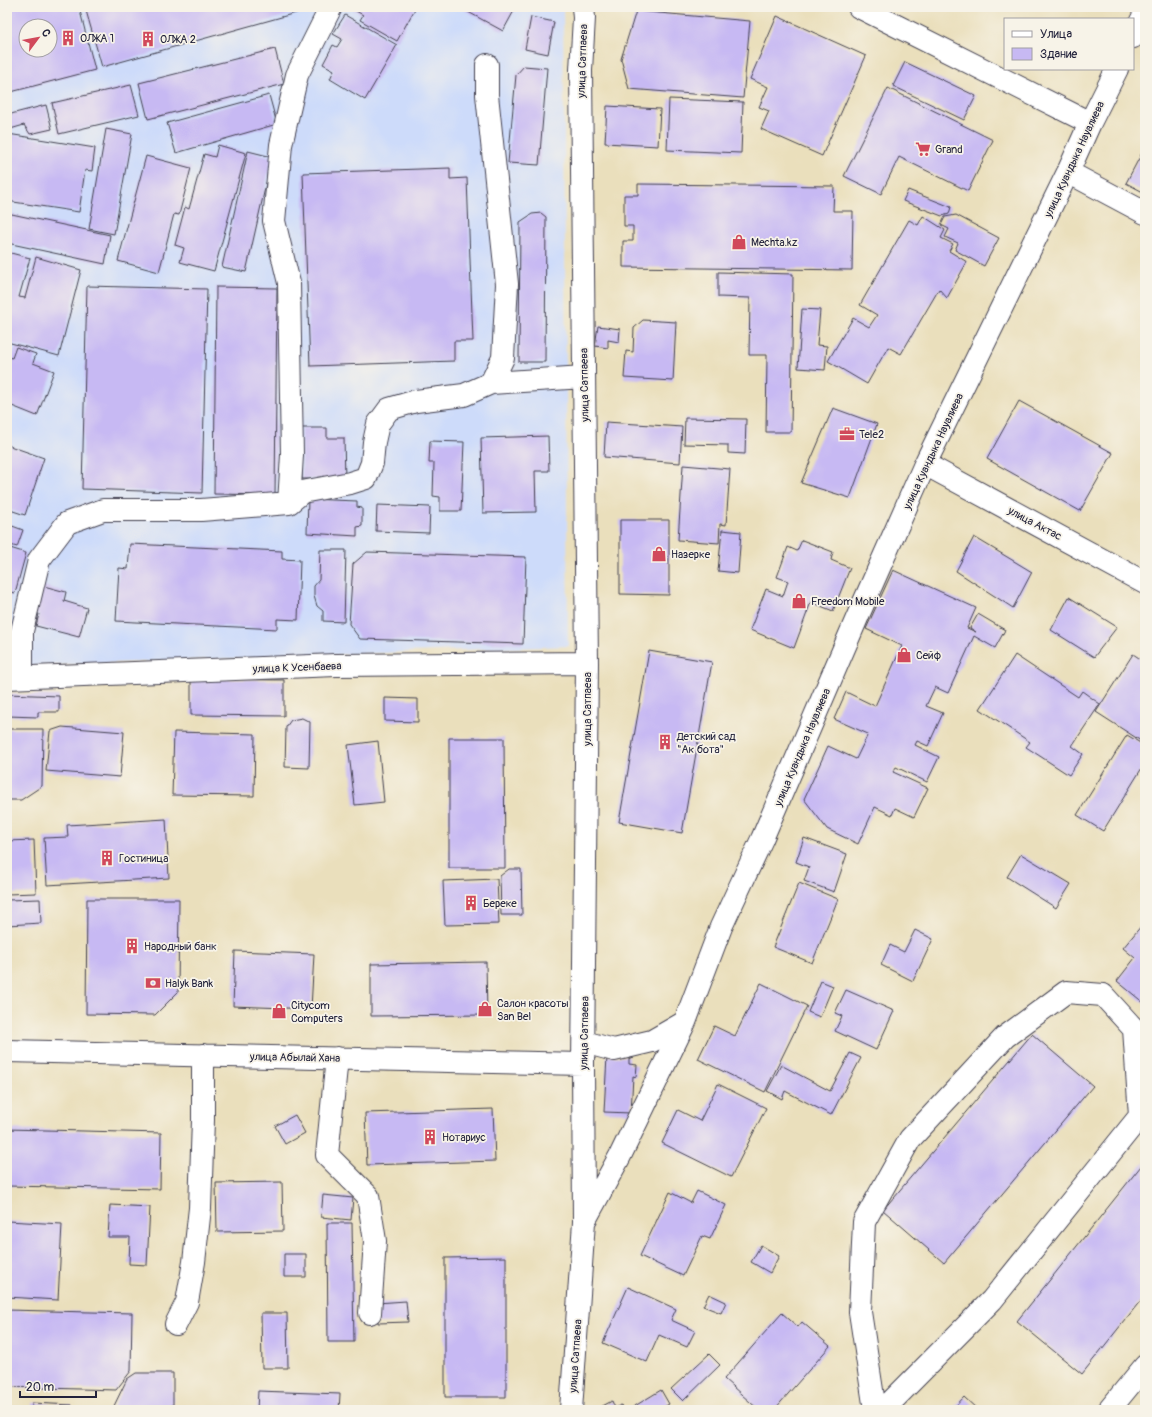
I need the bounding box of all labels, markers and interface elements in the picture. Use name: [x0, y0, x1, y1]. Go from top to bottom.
north arrow: [18, 18, 58, 58]
legend: [1004, 18, 1134, 70]
street label: улица Сатпаева: [575, 24, 590, 99]
text: С: [39, 27, 53, 39]
text: Улица: [1040, 27, 1072, 42]
building icon: ОЛЖА 1: [59, 29, 77, 47]
building icon: ОЛЖА 2: [139, 30, 157, 48]
place label: ОЛЖА 1: [80, 32, 114, 45]
place label: ОЛЖА 2: [160, 33, 196, 46]
text: Здание: [1040, 47, 1077, 62]
street label: улица Куандыка Науалиева: [1041, 99, 1107, 220]
supermarket icon: Grand: [914, 140, 932, 158]
place label: Grand: [935, 143, 963, 156]
shop icon: Mechta.kz: [730, 233, 748, 251]
place label: Mechta.kz: [751, 236, 798, 249]
street label: улица Сатпаева: [577, 348, 592, 423]
street label: улица Куандыка Науалиева: [900, 391, 966, 512]
office icon: Tele2: [838, 425, 856, 443]
place label: Tele2: [859, 428, 884, 441]
street label: улица Актас: [1005, 503, 1064, 543]
shop icon: Назерке: [650, 545, 668, 563]
place label: Назерке: [671, 548, 711, 561]
shop icon: Freedom Mobile: [790, 592, 808, 610]
place label: Freedom Mobile: [811, 595, 885, 608]
shop icon: Сейф: [895, 646, 913, 664]
place label: Сейф: [916, 649, 941, 662]
street label: улица К Усенбаева: [251, 659, 342, 676]
street label: улица Сатпаева: [581, 672, 594, 747]
street label: улица Куандыка Науалиева: [771, 686, 833, 809]
place label: Детский сад "Ак бота": [676, 730, 736, 756]
building icon: Детский сад "Ак бота": [656, 733, 674, 751]
building icon: Гостиница: [98, 849, 116, 867]
place label: Гостиница: [119, 852, 168, 865]
building icon: Береке: [462, 894, 480, 912]
place label: Береке: [483, 897, 517, 910]
building icon: Народный банк: [123, 937, 141, 955]
place label: Народный банк: [144, 940, 217, 953]
bank icon: Halyk Bank: [144, 974, 162, 992]
place label: Halyk Bank: [165, 977, 214, 990]
street label: улица Сатпаева: [577, 996, 592, 1071]
place label: Салон красоты San Bel: [497, 997, 569, 1023]
place label: Citycom Computers: [291, 999, 343, 1025]
shop icon: Салон красоты San Bel: [476, 1000, 494, 1018]
shop icon: Citycom Computers: [270, 1002, 288, 1020]
street label: улица Абылай Хана: [249, 1050, 340, 1065]
building icon: Нотариус: [421, 1128, 439, 1146]
place label: Нотариус: [442, 1131, 486, 1144]
street label: улица Сатпаева: [566, 1319, 585, 1394]
scale bar: [20, 1373, 96, 1399]
text: 20 m: [26, 1380, 55, 1395]

